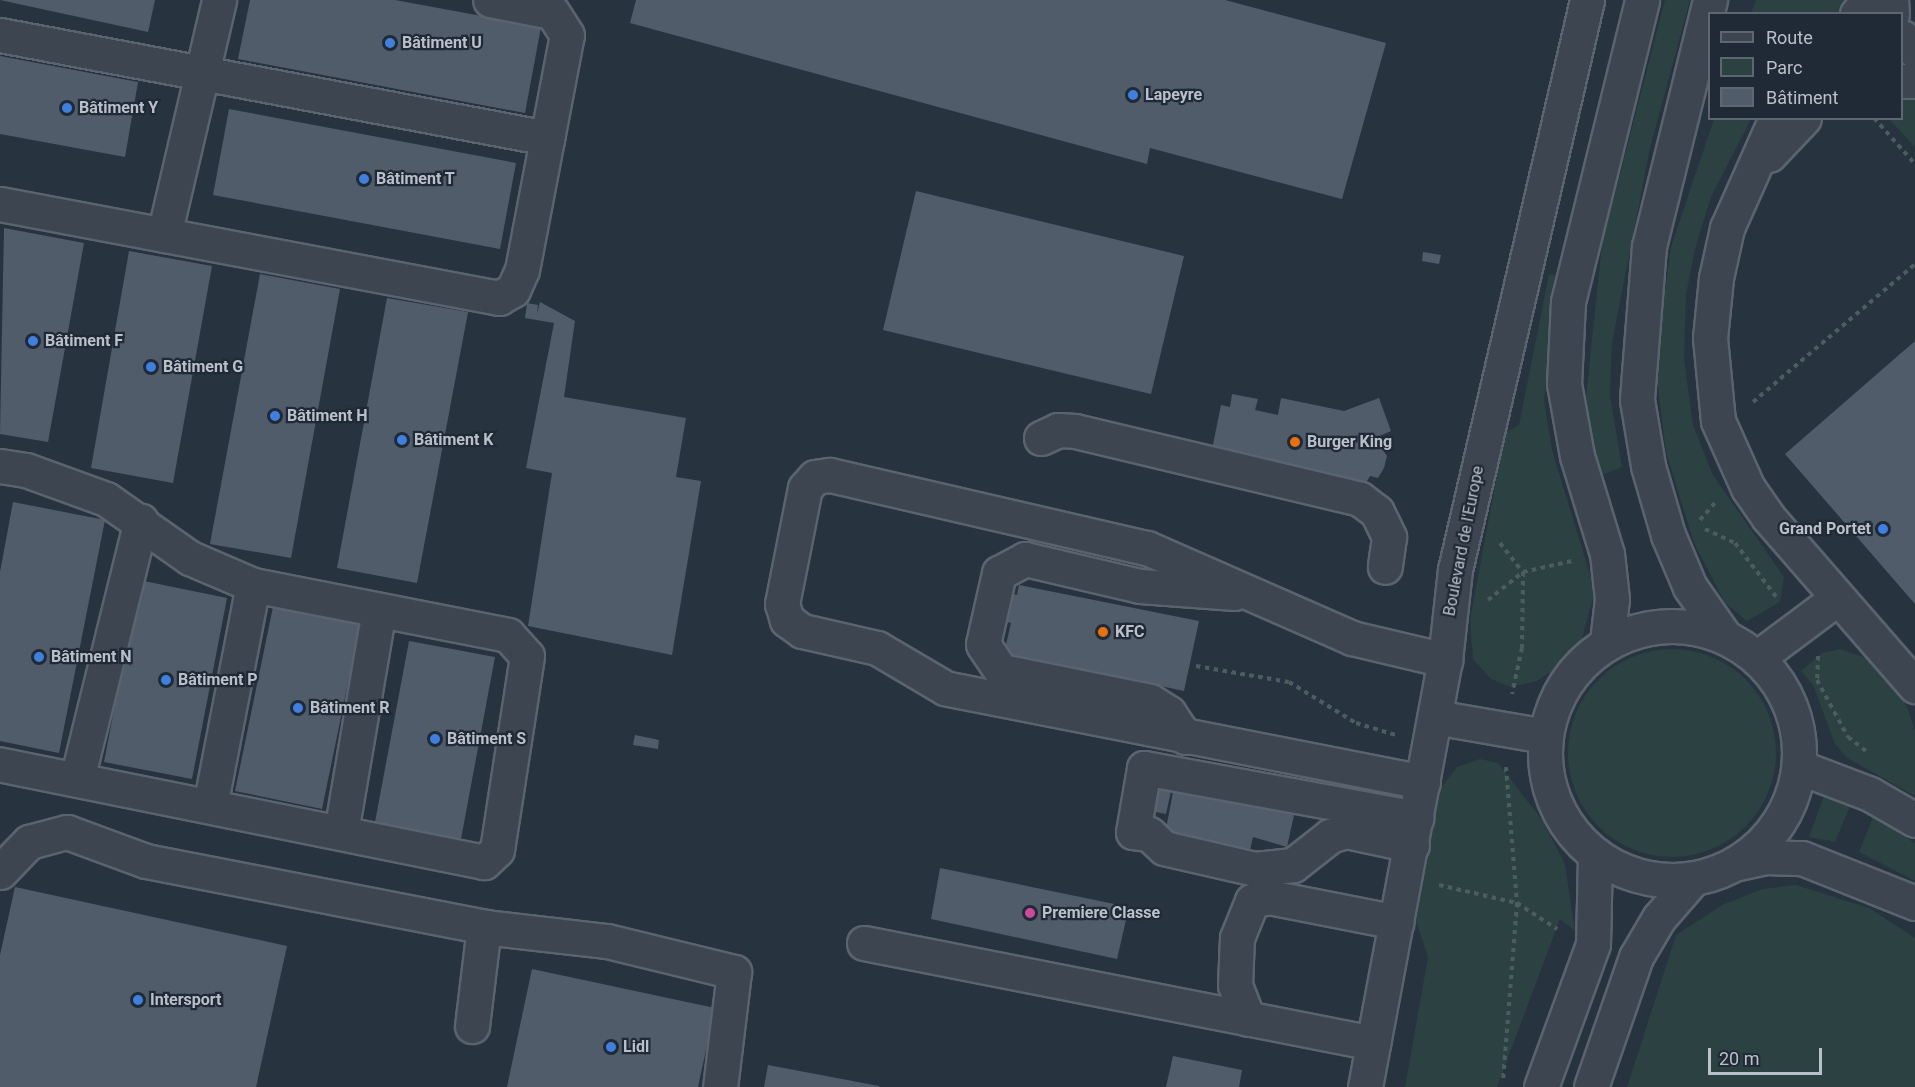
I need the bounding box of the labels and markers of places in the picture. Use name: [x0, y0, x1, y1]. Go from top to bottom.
place label: Bâtiment U: [402, 33, 482, 53]
marker: Bâtiment U: [383, 36, 397, 50]
place label: Lapeyre: [1145, 85, 1202, 105]
marker: Lapeyre: [1126, 88, 1140, 102]
place label: Bâtiment Y: [79, 98, 158, 118]
marker: Bâtiment Y: [60, 101, 74, 115]
place label: Bâtiment T: [376, 169, 455, 189]
marker: Bâtiment T: [357, 172, 371, 186]
place label: Bâtiment F: [45, 331, 123, 351]
marker: Bâtiment F: [26, 334, 40, 348]
place label: Bâtiment G: [163, 357, 243, 377]
marker: Bâtiment G: [144, 360, 158, 374]
place label: Bâtiment H: [287, 406, 368, 426]
marker: Bâtiment H: [268, 409, 282, 423]
place label: Bâtiment K: [414, 430, 493, 450]
place label: Burger King: [1307, 432, 1392, 452]
marker: Bâtiment K: [395, 433, 409, 447]
marker: Burger King: [1288, 435, 1302, 449]
place label: Grand Portet: [1779, 519, 1871, 539]
marker: Grand Portet: [1876, 522, 1890, 536]
place label: KFC: [1115, 622, 1144, 642]
marker: KFC: [1096, 625, 1110, 639]
place label: Bâtiment N: [51, 647, 132, 667]
marker: Bâtiment N: [32, 650, 46, 664]
place label: Bâtiment P: [178, 670, 258, 690]
marker: Bâtiment P: [159, 673, 173, 687]
place label: Bâtiment R: [310, 698, 390, 718]
marker: Bâtiment R: [291, 701, 305, 715]
place label: Bâtiment S: [447, 729, 526, 749]
marker: Bâtiment S: [428, 732, 442, 746]
place label: Premiere Classe: [1042, 903, 1160, 923]
marker: Premiere Classe: [1023, 906, 1037, 920]
place label: Intersport: [150, 990, 221, 1010]
marker: Intersport: [131, 993, 145, 1007]
place label: Lidl: [623, 1037, 649, 1057]
marker: Lidl: [604, 1040, 618, 1054]

